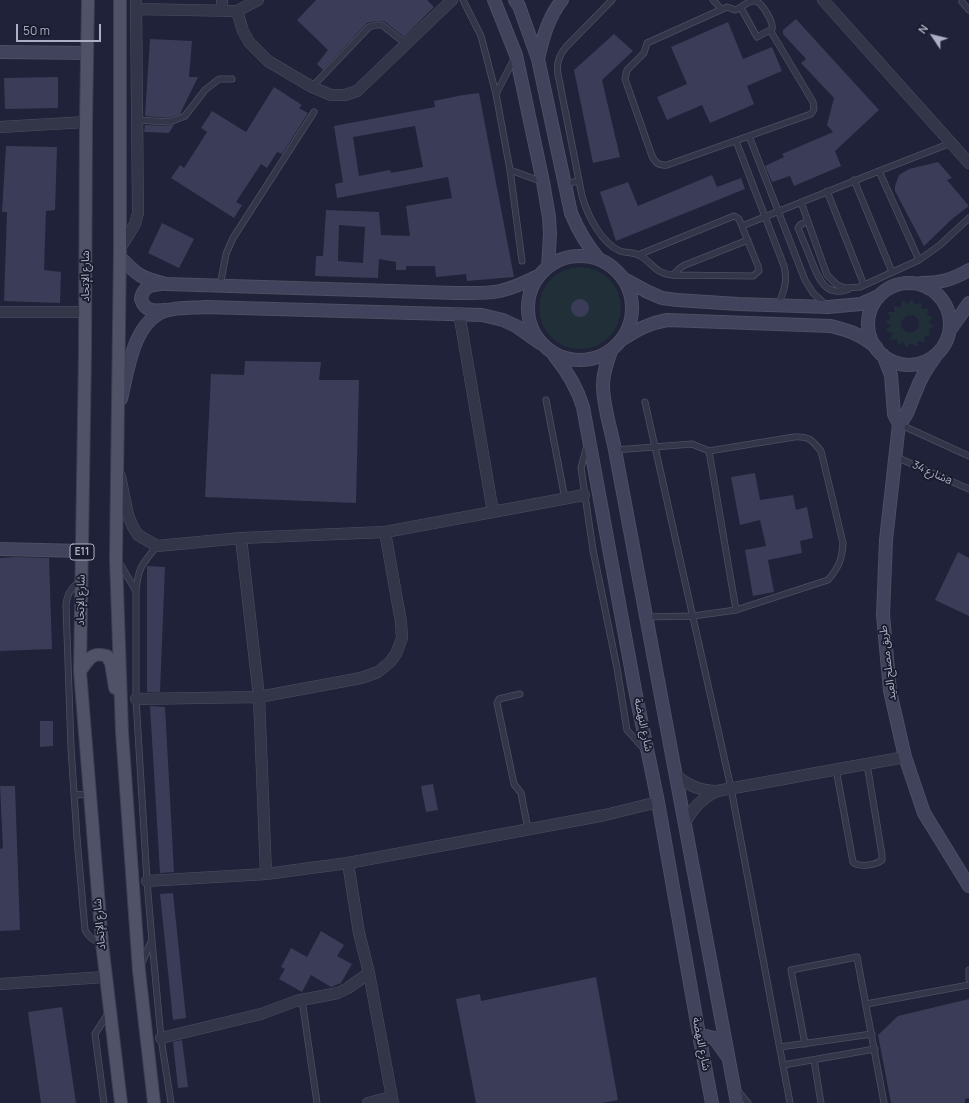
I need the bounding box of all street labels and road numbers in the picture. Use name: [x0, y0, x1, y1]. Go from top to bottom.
street label: شارع الإتحاد: [79, 250, 93, 302]
street label: شارع 34a: [910, 458, 954, 488]
road number: E11: [70, 544, 94, 560]
street label: شارع الإتحاد: [74, 574, 88, 626]
street label: طريق مصلح العيد: [877, 625, 899, 701]
street label: شارع النهضة: [631, 697, 655, 753]
street label: شارع الإتحاد: [91, 898, 109, 950]
street label: شارع النهضة: [689, 1016, 713, 1072]

